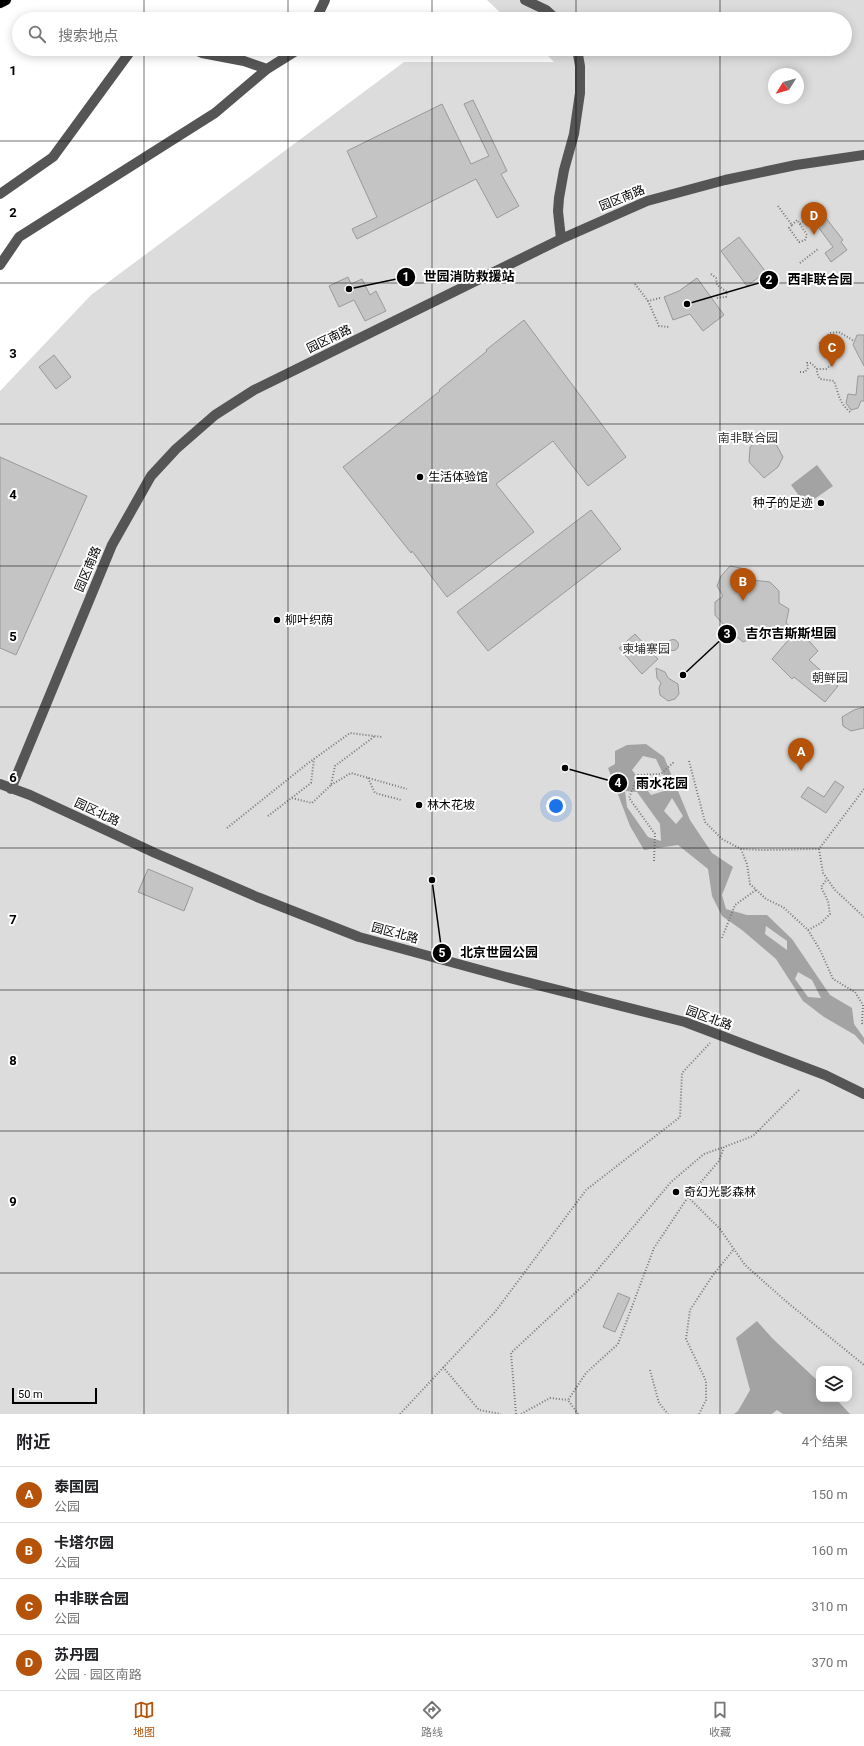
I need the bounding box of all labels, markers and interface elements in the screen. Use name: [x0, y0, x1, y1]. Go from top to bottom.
search box: [12, 12, 852, 56]
icon: search: [26, 23, 48, 45]
text: 搜索地点: [58, 27, 118, 45]
text: 1: [9, 63, 17, 78]
north arrow: [768, 68, 804, 104]
street label: 园区南路: [597, 183, 647, 213]
pin: D: [801, 202, 827, 235]
text: 2: [9, 205, 17, 220]
callout: 世园消防救援站: [396, 264, 523, 289]
callout: 西非联合园: [759, 267, 860, 292]
text: 世园消防救援站: [423, 269, 515, 284]
text: 1: [403, 270, 409, 284]
text: 西非联合园: [787, 272, 853, 287]
text: 2: [766, 273, 773, 287]
street label: 园区南路: [304, 322, 354, 356]
pin: C: [819, 334, 845, 367]
text: 3: [9, 346, 17, 361]
park label: 南非联合园: [718, 431, 778, 445]
place label: 生活体验馆: [428, 470, 488, 484]
marker: 生活体验馆: [415, 472, 425, 482]
text: 4: [9, 487, 17, 502]
place label: 种子的足迹: [753, 496, 813, 510]
marker: 种子的足迹: [816, 498, 826, 508]
street label: 园区南路: [72, 544, 104, 594]
pin: B: [730, 568, 756, 601]
place label: 柳叶织荫: [285, 613, 333, 627]
marker: 柳叶织荫: [272, 615, 282, 625]
callout: 吉尔吉斯斯坦园: [717, 621, 844, 646]
text: 吉尔吉斯斯坦园: [745, 626, 837, 641]
text: 3: [724, 627, 731, 641]
text: 5: [9, 629, 17, 644]
park label: 柬埔寨园: [622, 642, 670, 656]
park label: 朝鲜园: [812, 671, 848, 685]
pin: A: [788, 738, 814, 771]
text: 6: [9, 770, 17, 785]
callout: 雨水花园: [608, 771, 696, 796]
text: 4: [615, 776, 622, 790]
text: 雨水花园: [636, 776, 688, 791]
street label: 园区北路: [72, 796, 122, 828]
your location: [546, 796, 566, 816]
place label: 林木花坡: [427, 798, 475, 812]
marker: 林木花坡: [414, 800, 424, 810]
text: 7: [9, 912, 17, 927]
street label: 园区北路: [370, 920, 420, 946]
callout: 北京世园公园: [432, 940, 546, 965]
text: 北京世园公园: [460, 945, 538, 960]
text: 5: [439, 946, 446, 960]
street label: 园区北路: [684, 1003, 734, 1033]
text: 8: [9, 1053, 17, 1068]
place label: 奇幻光影森林: [684, 1185, 756, 1199]
marker: 奇幻光影森林: [671, 1187, 681, 1197]
text: 9: [9, 1194, 17, 1209]
map controls: [816, 1366, 852, 1402]
button: layers: [816, 1366, 852, 1402]
scale bar: [12, 1386, 97, 1405]
text: 50 m: [18, 1388, 43, 1401]
text: 附近: [16, 1432, 50, 1452]
text: 4个结果: [802, 1434, 848, 1449]
text: 泰国园: [54, 1478, 99, 1496]
text: A: [25, 1487, 33, 1502]
text: 150 m: [811, 1487, 848, 1502]
text: 公园: [54, 1499, 80, 1514]
text: 卡塔尔园: [54, 1534, 114, 1552]
text: B: [25, 1543, 33, 1558]
text: 160 m: [811, 1543, 848, 1558]
text: 公园: [54, 1555, 80, 1570]
text: 中非联合园: [54, 1590, 129, 1608]
text: C: [25, 1599, 33, 1614]
text: 310 m: [811, 1599, 848, 1614]
text: 公园: [54, 1611, 80, 1626]
text: 苏丹园: [54, 1646, 99, 1664]
text: D: [25, 1655, 33, 1670]
text: 370 m: [811, 1655, 848, 1670]
text: 公园 · 园区南路: [54, 1667, 142, 1682]
tab: 地图: [133, 1699, 155, 1739]
tab: 路线: [421, 1699, 443, 1739]
tab: 收藏: [709, 1699, 731, 1739]

